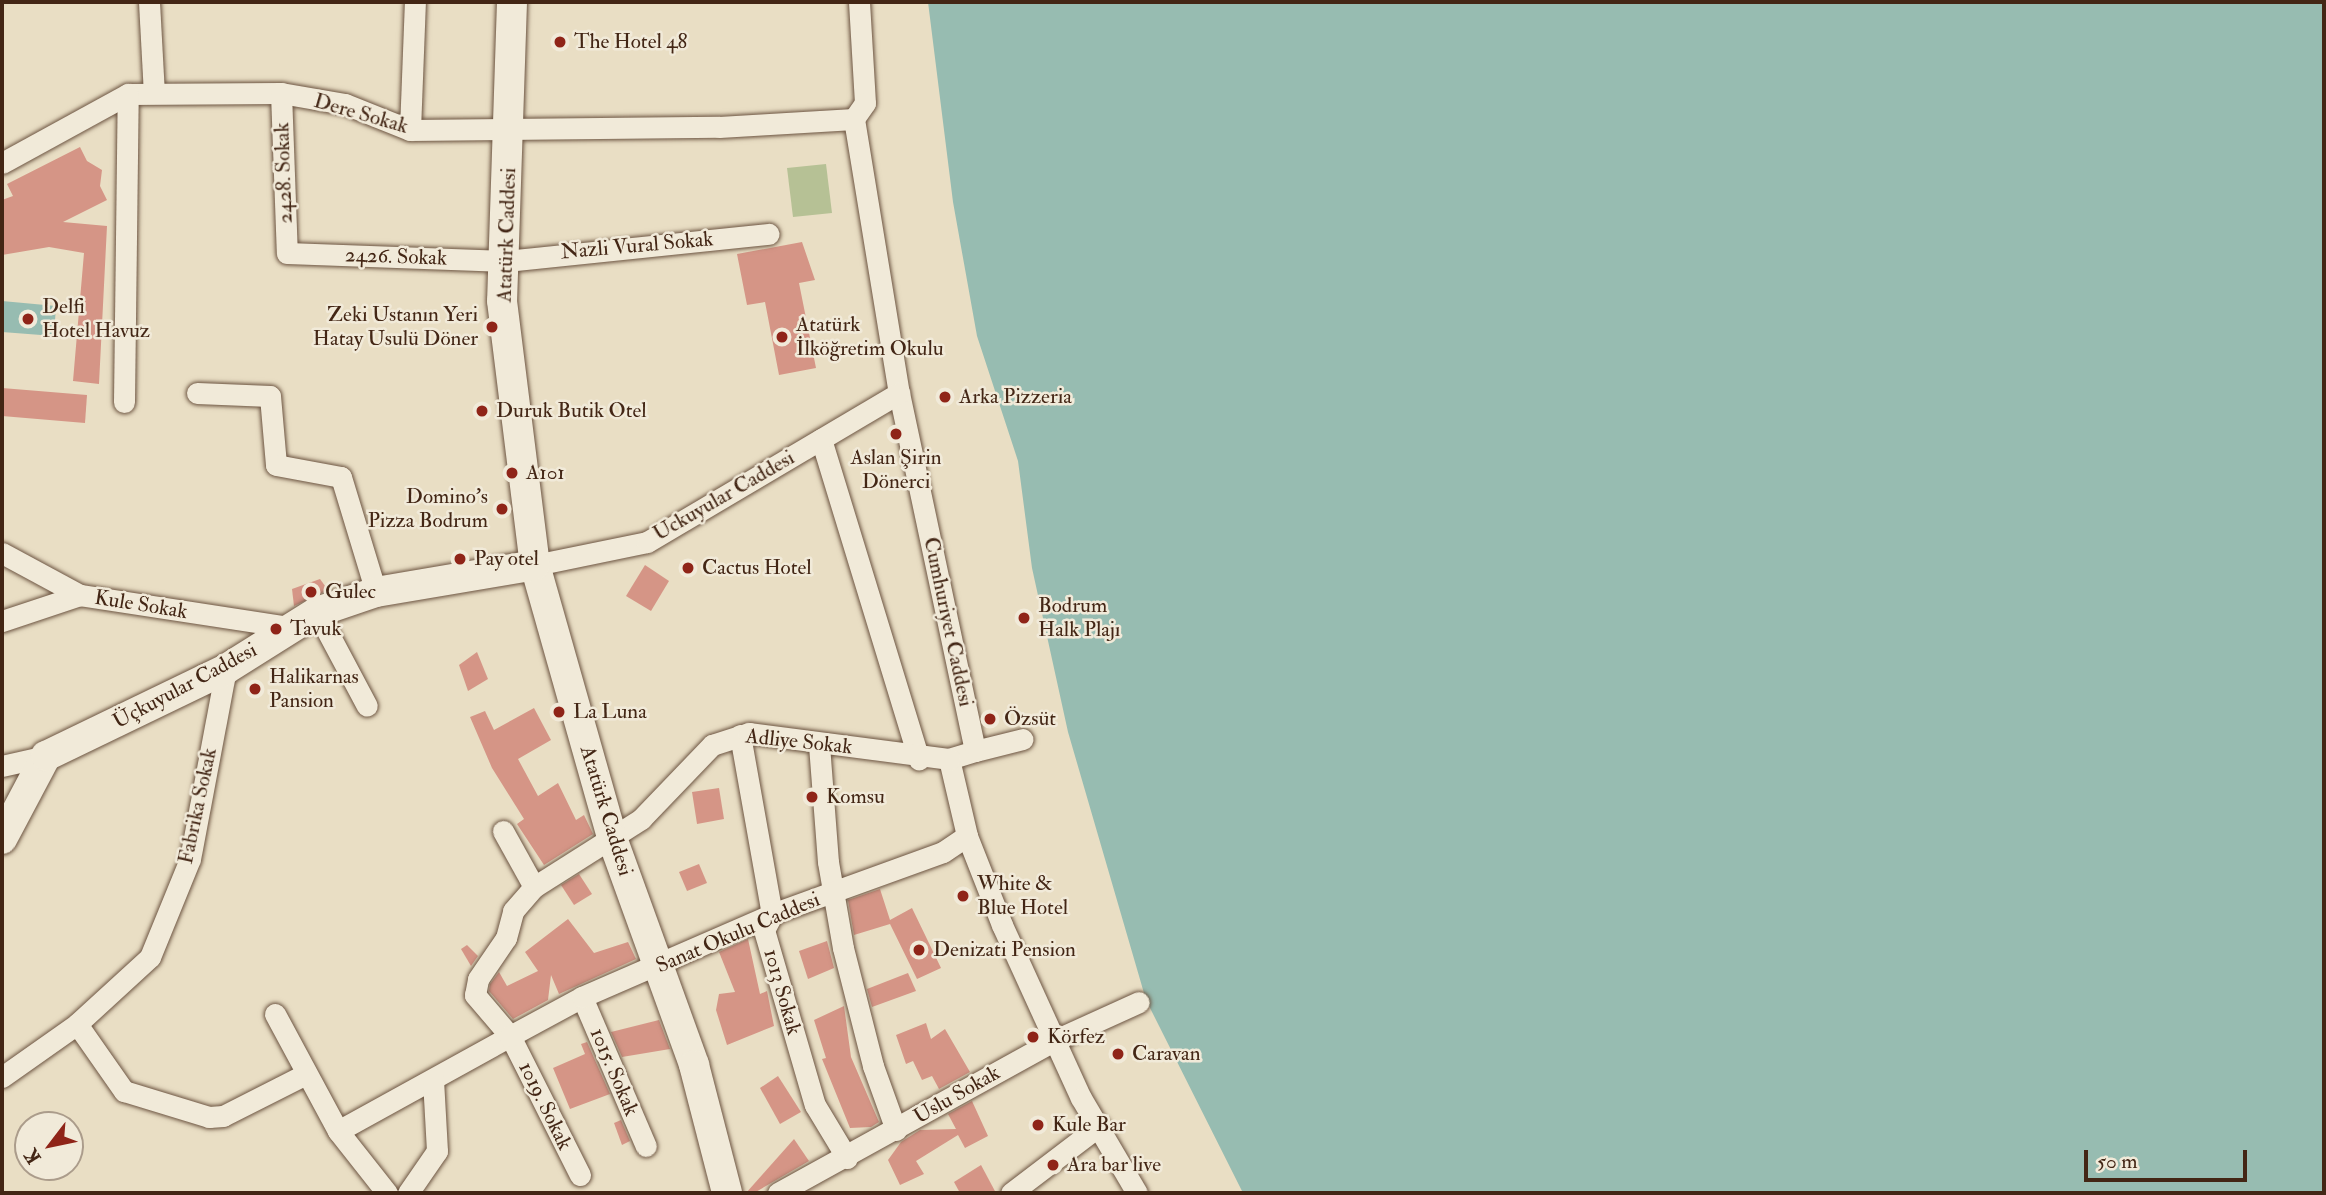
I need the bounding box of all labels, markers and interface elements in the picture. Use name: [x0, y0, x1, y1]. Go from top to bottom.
place label: The Hotel 48: [574, 29, 687, 55]
marker: The Hotel 48: [552, 34, 568, 50]
street label: Dere Sokak: [311, 89, 411, 139]
street label: 2428. Sokak: [270, 122, 298, 224]
street label: Atatürk Caddesi: [492, 167, 522, 303]
street label: Nazli Vural Sokak: [560, 227, 714, 265]
street label: 2426. Sokak: [345, 243, 447, 271]
place label: Delfi Hotel Havuz: [42, 294, 150, 344]
place label: Zeki Ustanın Yeri Hatay Usulü Döner: [313, 302, 478, 352]
marker: Delfi Hotel Havuz: [20, 311, 36, 327]
place label: Atatürk İlköğretim Okulu: [796, 312, 944, 362]
marker: Zeki Ustanın Yeri Hatay Usulü Döner: [484, 319, 500, 335]
marker: Atatürk İlköğretim Okulu: [774, 329, 790, 345]
place label: Arka Pizzeria: [959, 384, 1072, 410]
marker: Arka Pizzeria: [937, 389, 953, 405]
place label: Duruk Butik Otel: [496, 398, 647, 424]
marker: Duruk Butik Otel: [474, 403, 490, 419]
marker: Aslan Şirin Dönerci: [888, 426, 904, 442]
street label: Uckuyular Caddesi: [649, 445, 799, 547]
place label: Aslan Şirin Dönerci: [850, 445, 942, 495]
place label: A101: [526, 460, 565, 486]
marker: A101: [504, 465, 520, 481]
place label: Domino's Pizza Bodrum: [368, 484, 488, 534]
marker: Domino's Pizza Bodrum: [494, 501, 510, 517]
street label: Cumhuriyet Caddesi: [918, 535, 978, 709]
place label: Pay otel: [474, 546, 539, 572]
marker: Pay otel: [452, 551, 468, 567]
place label: Cactus Hotel: [702, 555, 812, 581]
marker: Cactus Hotel: [680, 560, 696, 576]
place label: Gulec: [325, 579, 376, 605]
marker: Gulec: [303, 584, 319, 600]
street label: Kule Sokak: [93, 585, 189, 625]
place label: Bodrum Halk Plajı: [1038, 593, 1120, 643]
marker: Bodrum Halk Plajı: [1016, 610, 1032, 626]
place label: Tavuk: [290, 616, 342, 642]
marker: Tavuk: [268, 621, 284, 637]
street label: Üçkuyular Caddesi: [109, 637, 261, 735]
place label: Halikarnas Pansion: [269, 664, 359, 714]
marker: Halikarnas Pansion: [247, 681, 263, 697]
place label: La Luna: [573, 699, 647, 725]
marker: La Luna: [551, 704, 567, 720]
place label: Özsüt: [1004, 706, 1056, 732]
marker: Özsüt: [982, 711, 998, 727]
street label: Adliye Sokak: [744, 724, 854, 760]
street label: Atatürk Caddesi: [574, 743, 638, 879]
street label: Fabrika Sokak: [173, 746, 223, 866]
place label: Komsu: [826, 784, 885, 810]
marker: Komsu: [804, 789, 820, 805]
place label: White & Blue Hotel: [977, 871, 1068, 921]
street label: Sanat Okulu Caddesi: [652, 887, 824, 979]
marker: White & Blue Hotel: [955, 888, 971, 904]
place label: Denizati Pension: [933, 937, 1076, 963]
marker: Denizati Pension: [911, 942, 927, 958]
street label: 1013 Sokak: [758, 946, 806, 1038]
street label: 1015. Sokak: [584, 1024, 644, 1120]
place label: Körfez: [1047, 1024, 1105, 1050]
marker: Körfez: [1025, 1029, 1041, 1045]
place label: Caravan: [1132, 1041, 1200, 1067]
marker: Caravan: [1110, 1046, 1126, 1062]
street label: 1019. Sokak: [513, 1058, 577, 1154]
street label: Uslu Sokak: [910, 1060, 1004, 1130]
north arrow: [14, 1111, 84, 1181]
place label: Kule Bar: [1052, 1112, 1126, 1138]
marker: Kule Bar: [1030, 1117, 1046, 1133]
scale bar: [2088, 1136, 2251, 1180]
text: K: [19, 1144, 47, 1168]
text: 50 m: [2097, 1148, 2138, 1175]
place label: Ara bar live: [1067, 1152, 1161, 1178]
marker: Ara bar live: [1045, 1157, 1061, 1173]

